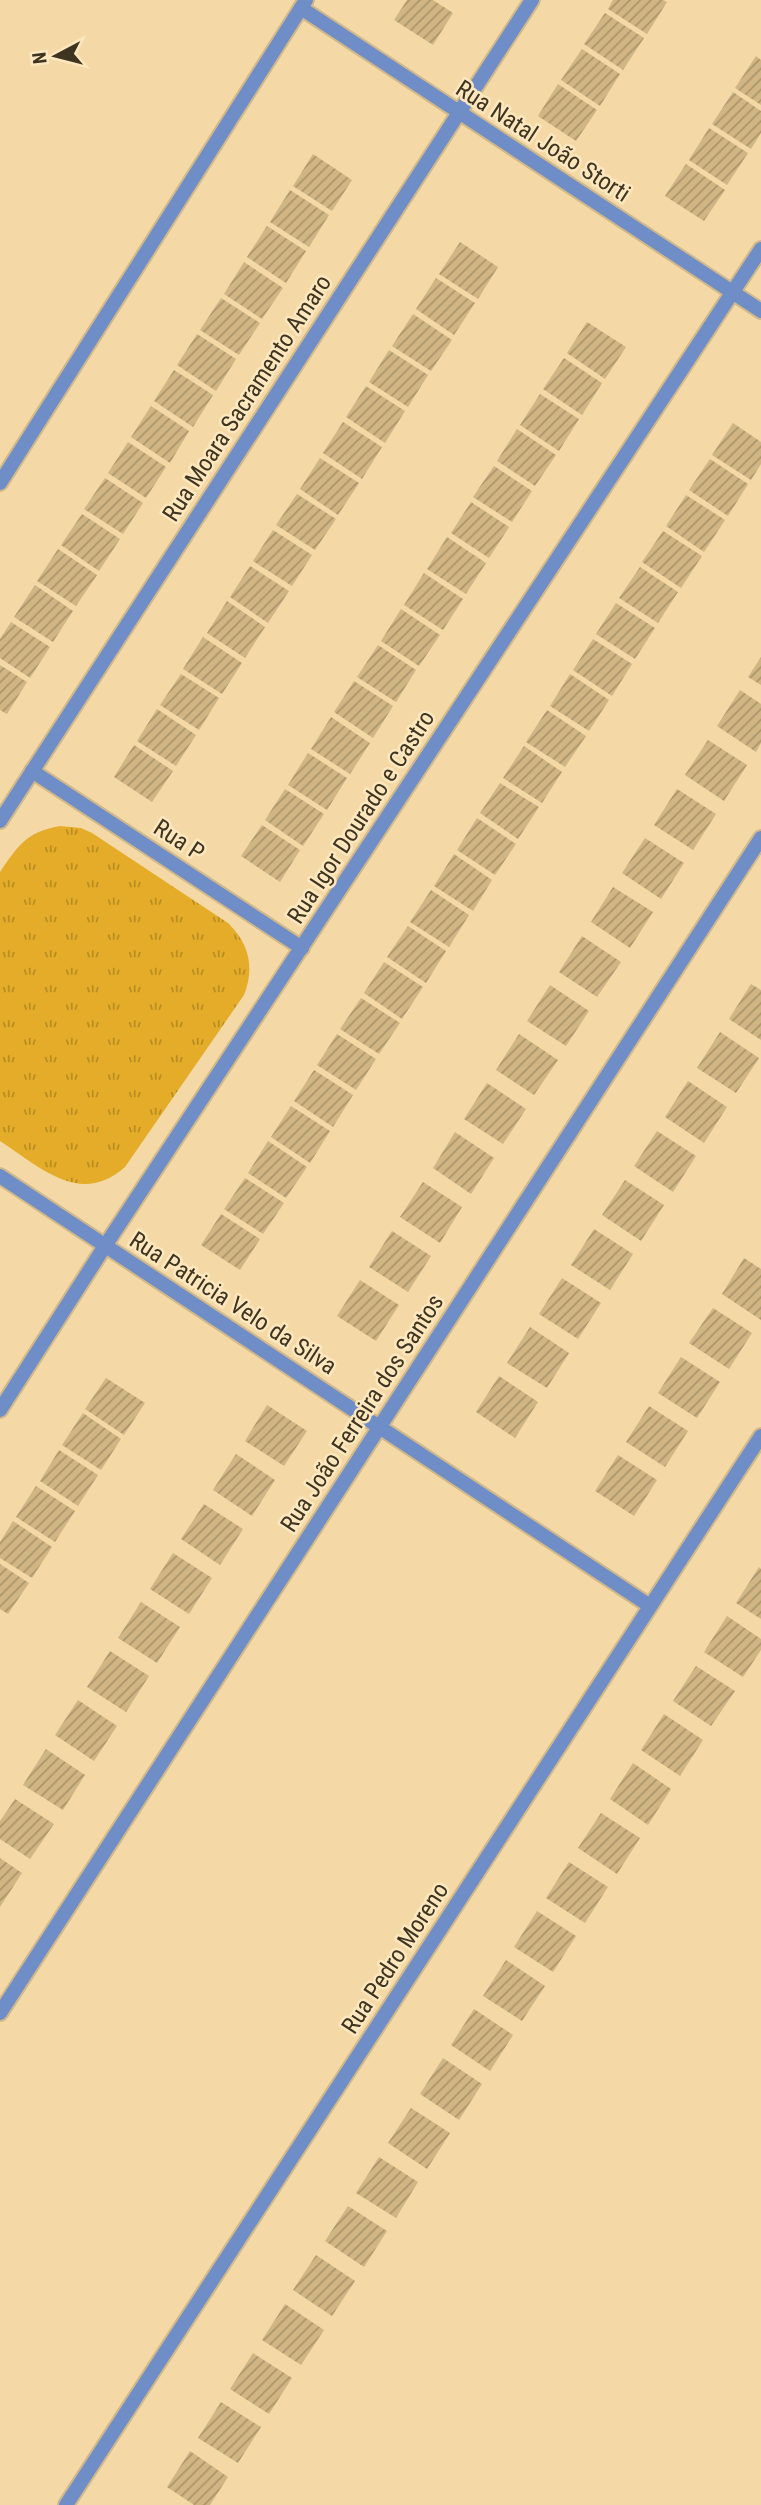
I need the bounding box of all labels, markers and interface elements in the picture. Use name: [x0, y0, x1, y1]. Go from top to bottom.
north arrow: [21, 21, 91, 91]
text: N: [27, 51, 52, 65]
street label: Rua Natal João Storti: [451, 74, 635, 208]
street label: Rua Moara Sacramento Amaro: [157, 270, 337, 526]
street label: Rua Igor Dourado e Castro: [282, 705, 440, 929]
street label: Rua P: [148, 813, 210, 867]
street label: Rua Patricia Velo da Silva: [124, 1226, 342, 1380]
street label: Rua João Ferreira dos Santos: [275, 1289, 449, 1537]
street label: Rua Pedro Moreno: [336, 1877, 454, 2039]

